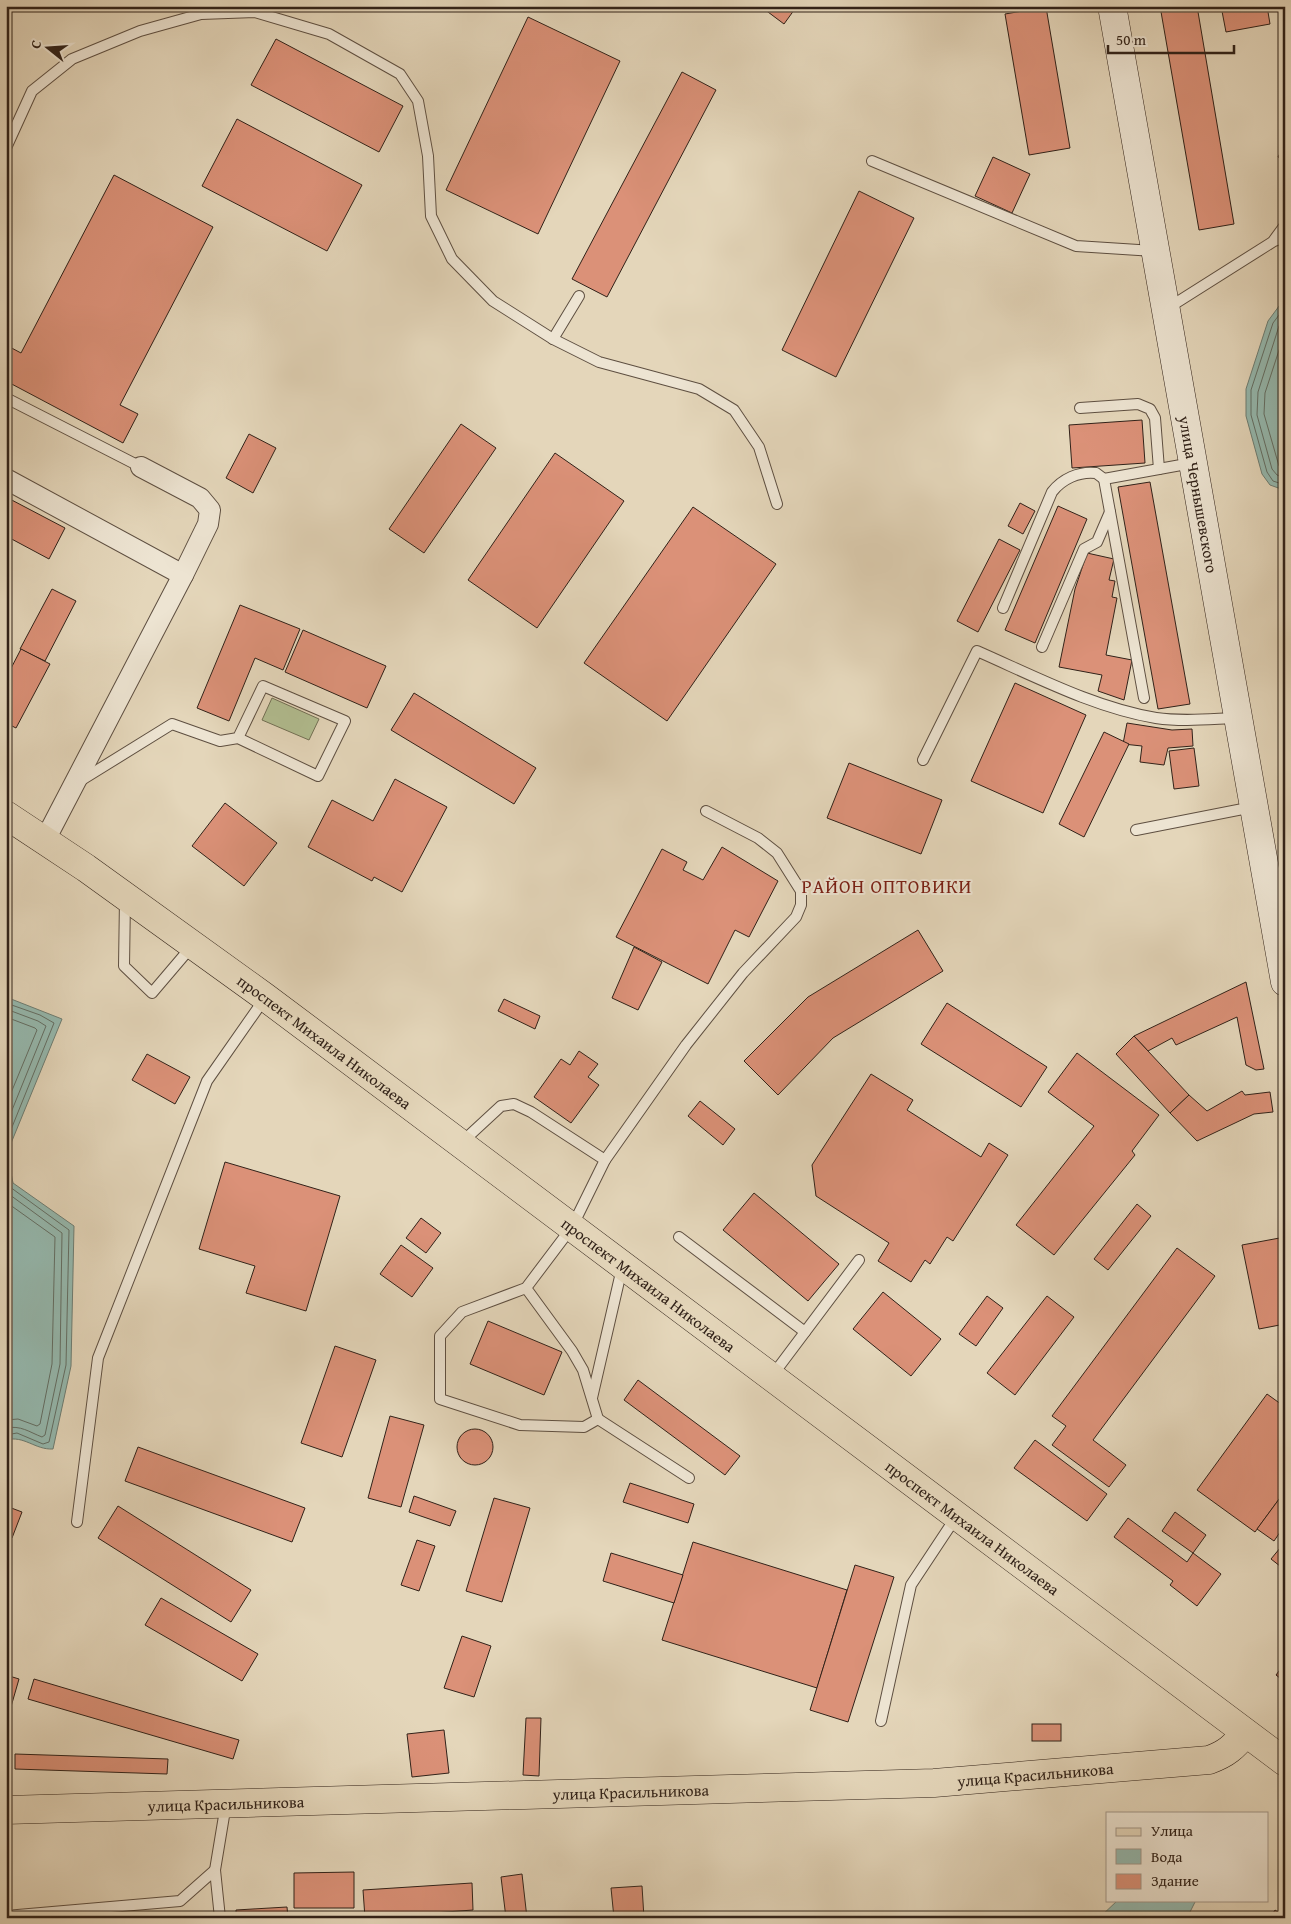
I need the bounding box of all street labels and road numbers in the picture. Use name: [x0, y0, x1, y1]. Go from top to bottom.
street label: улица Чернышевского: [1173, 413, 1224, 575]
street label: проспект Михаила Николаева: [232, 969, 417, 1115]
street label: проспект Михаила Николаева: [556, 1211, 741, 1358]
street label: проспект Михаила Николаева: [880, 1454, 1065, 1601]
street label: улица Красильникова: [955, 1756, 1115, 1793]
street label: улица Красильникова: [551, 1778, 710, 1806]
street label: улица Красильникова: [146, 1789, 305, 1818]

